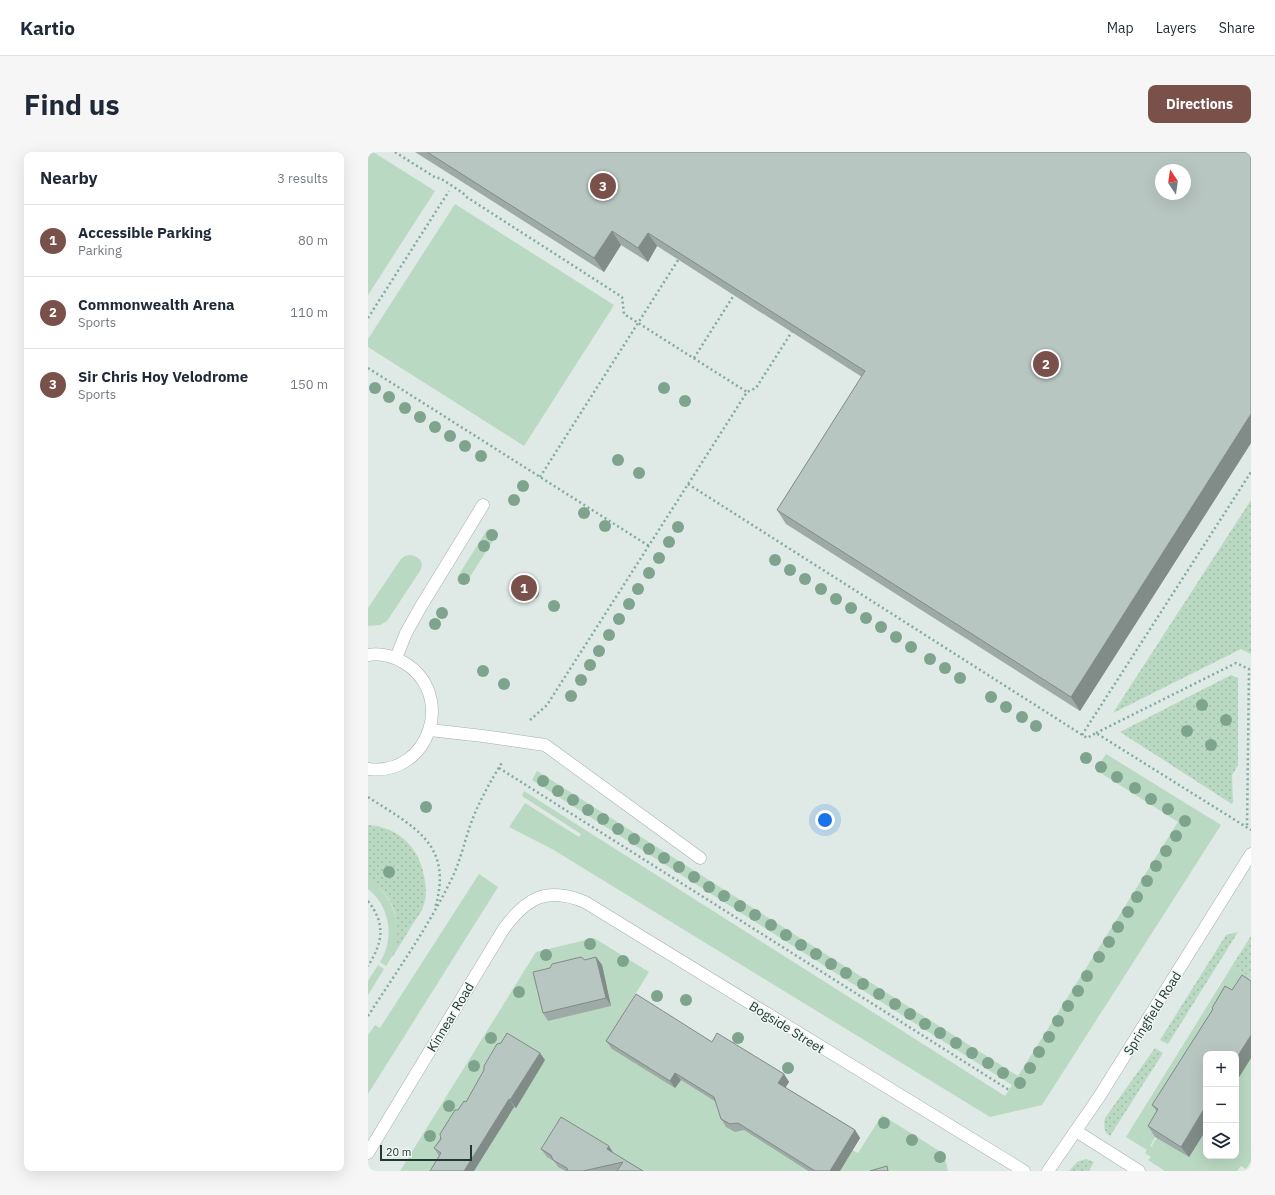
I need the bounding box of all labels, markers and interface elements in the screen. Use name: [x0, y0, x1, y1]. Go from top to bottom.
text: Kartio: [20, 16, 75, 40]
text: Map: [1107, 19, 1134, 37]
text: Layers: [1156, 19, 1197, 37]
text: Share: [1219, 19, 1255, 37]
button: Directions: [1148, 85, 1251, 123]
text: Find us: [24, 86, 120, 123]
north arrow: [1155, 164, 1191, 200]
text: Nearby: [40, 167, 98, 189]
text: 3 results: [277, 170, 328, 187]
pin: 3: [590, 171, 616, 201]
text: Accessible Parking: [78, 223, 211, 242]
text: 1: [49, 232, 57, 249]
text: 80 m: [298, 232, 328, 249]
text: Parking: [78, 242, 122, 259]
text: Commonwealth Arena: [78, 295, 235, 314]
text: 2: [49, 304, 57, 321]
text: 110 m: [290, 304, 328, 321]
text: Sports: [78, 314, 116, 331]
pin: 2: [1033, 349, 1059, 379]
text: Sir Chris Hoy Velodrome: [78, 367, 248, 386]
text: 3: [49, 376, 57, 393]
text: 150 m: [290, 376, 328, 393]
text: Sports: [78, 386, 116, 403]
pin: 1: [511, 573, 537, 603]
your location: [815, 810, 835, 830]
street label: Springfield Road: [1120, 968, 1185, 1058]
street label: Kinnear Road: [423, 979, 478, 1055]
street label: Bogside Street: [746, 998, 828, 1057]
map controls: [1203, 1051, 1239, 1159]
button: +: [1203, 1051, 1239, 1087]
button: −: [1203, 1087, 1239, 1123]
button: layers: [1203, 1123, 1239, 1159]
scale bar: [380, 1143, 472, 1162]
text: 20 m: [386, 1145, 411, 1159]

